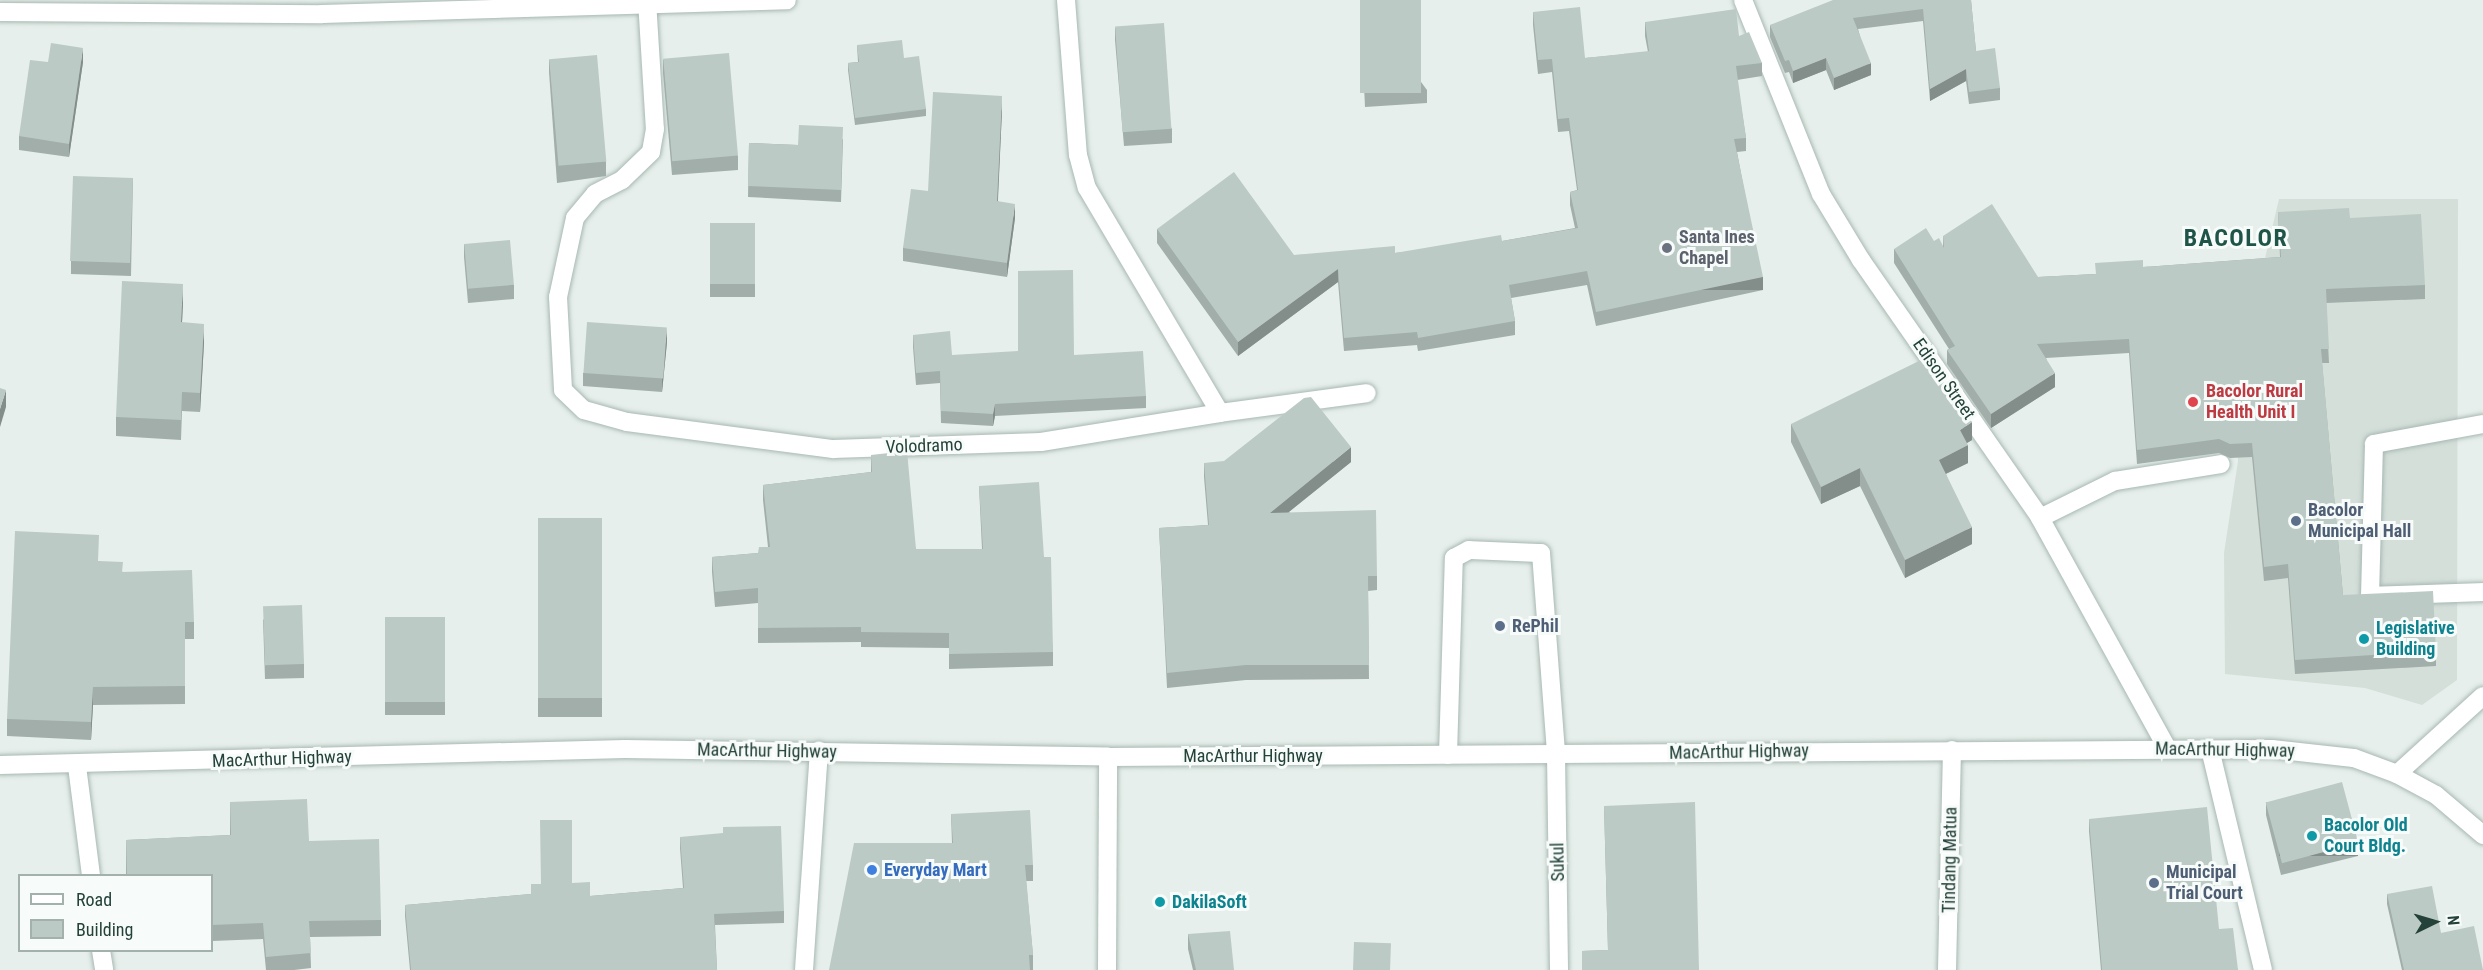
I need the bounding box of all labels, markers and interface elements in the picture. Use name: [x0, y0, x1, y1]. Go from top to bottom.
district label: BACOLOR: [2184, 225, 2288, 253]
place label: Santa Ines Chapel: [1679, 227, 1755, 270]
marker: Santa Ines Chapel: [1660, 241, 1674, 255]
street label: Edison Street: [1908, 334, 1980, 424]
place label: Bacolor Rural Health Unit I: [2206, 381, 2303, 424]
marker: Bacolor Rural Health Unit I: [2184, 393, 2202, 411]
street label: Volodramo: [885, 434, 963, 458]
place label: Bacolor Municipal Hall: [2308, 500, 2411, 542]
marker: Bacolor Municipal Hall: [2289, 514, 2303, 528]
place label: RePhil: [1512, 615, 1559, 637]
place label: Legislative Building: [2376, 618, 2455, 660]
marker: RePhil: [1493, 619, 1507, 633]
marker: Legislative Building: [2357, 632, 2371, 646]
street label: MacArthur Highway: [2155, 738, 2295, 762]
street label: MacArthur Highway: [697, 739, 837, 763]
street label: MacArthur Highway: [1669, 740, 1809, 764]
street label: MacArthur Highway: [1183, 745, 1323, 767]
street label: MacArthur Highway: [212, 746, 352, 772]
street label: Tindang Matua: [1938, 807, 1962, 913]
place label: Bacolor Old Court Bldg.: [2324, 815, 2408, 858]
marker: Bacolor Old Court Bldg.: [2305, 829, 2319, 843]
street label: Sukul: [1547, 842, 1569, 882]
place label: Everyday Mart: [884, 859, 987, 881]
place label: Municipal Trial Court: [2166, 862, 2243, 904]
marker: Everyday Mart: [865, 863, 879, 877]
legend: [18, 874, 213, 952]
marker: Municipal Trial Court: [2147, 876, 2161, 890]
text: Road: [76, 889, 112, 910]
place label: DakilaSoft: [1172, 891, 1247, 913]
north arrow: [2405, 892, 2465, 952]
marker: DakilaSoft: [1153, 895, 1167, 909]
text: N: [2444, 915, 2463, 926]
text: Building: [76, 919, 133, 940]

